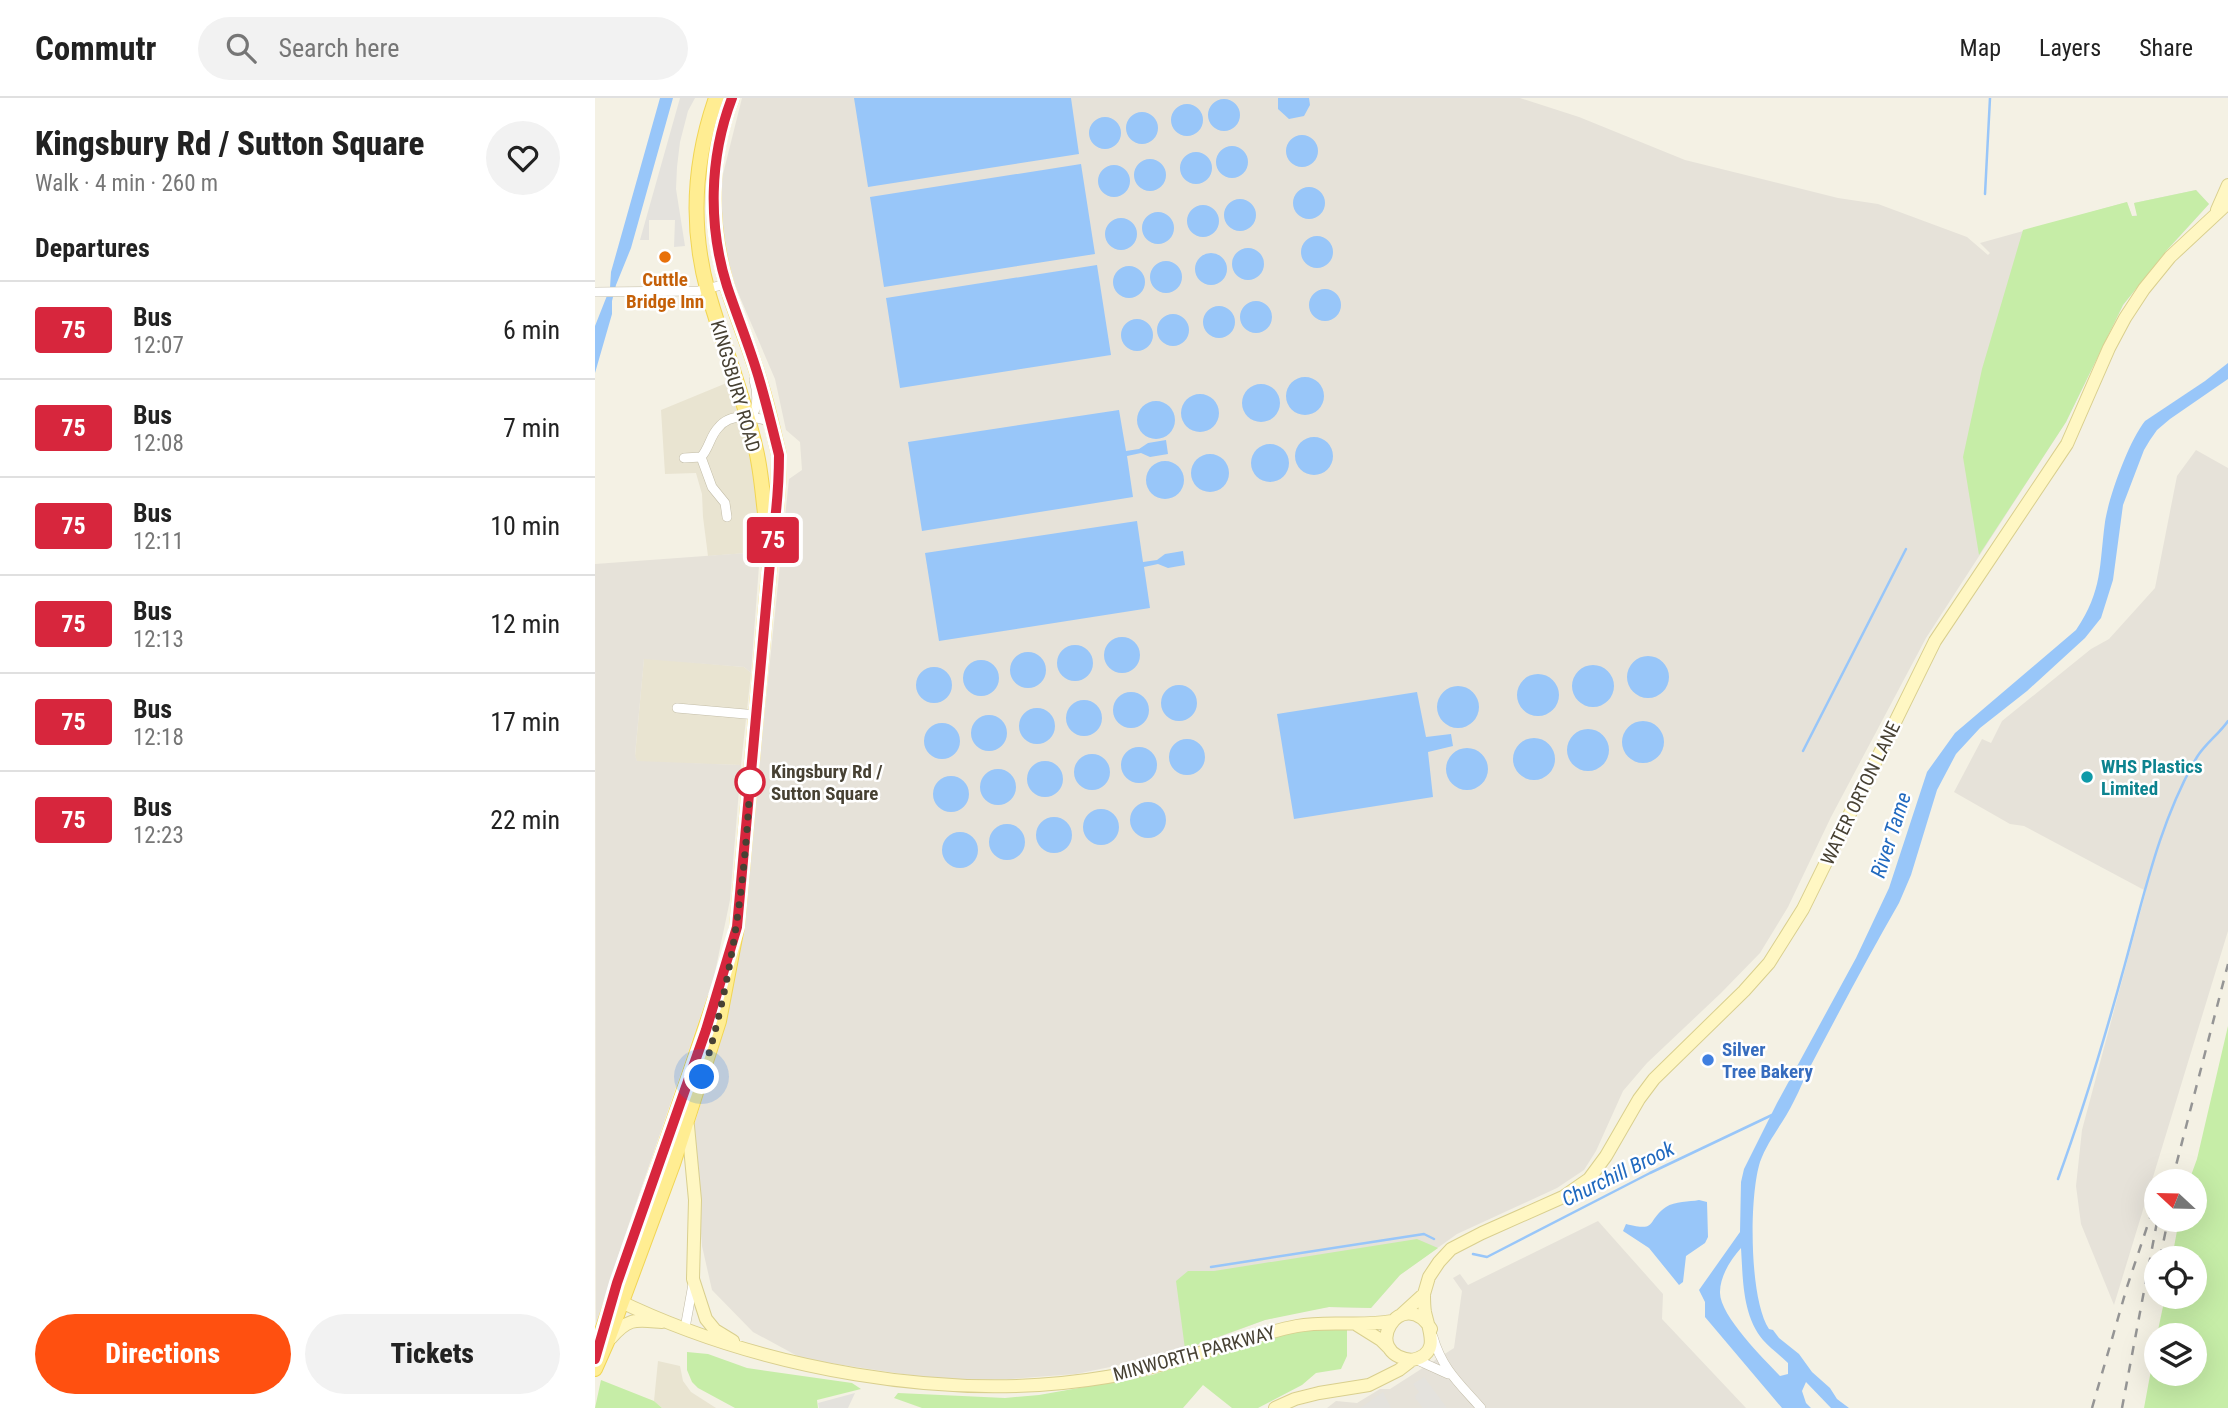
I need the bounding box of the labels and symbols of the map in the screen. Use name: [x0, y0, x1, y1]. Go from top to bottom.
marker: Cuttle Bridge Inn: [657, 249, 673, 265]
place label: Cuttle Bridge Inn: [626, 268, 704, 313]
street label: KINGSBURY ROAD: [706, 318, 765, 455]
line badge: 75: [741, 517, 805, 563]
street label: WATER ORTON LANE: [1816, 718, 1905, 869]
place label: WHS Plastics Limited: [2101, 755, 2203, 800]
place label: Kingsbury Rd / Sutton Square: [771, 760, 883, 805]
marker: Kingsbury Rd / Sutton Square: [735, 767, 765, 797]
marker: WHS Plastics Limited: [2079, 769, 2095, 785]
water label: River Tame: [1866, 789, 1916, 881]
place label: Silver Tree Bakery: [1722, 1038, 1813, 1083]
marker: Silver Tree Bakery: [1700, 1052, 1716, 1068]
your location: [684, 1059, 719, 1094]
water label: Churchill Brook: [1558, 1136, 1679, 1212]
north arrow: [2144, 1169, 2207, 1232]
street label: MINWORTH PARKWAY: [1111, 1321, 1278, 1386]

